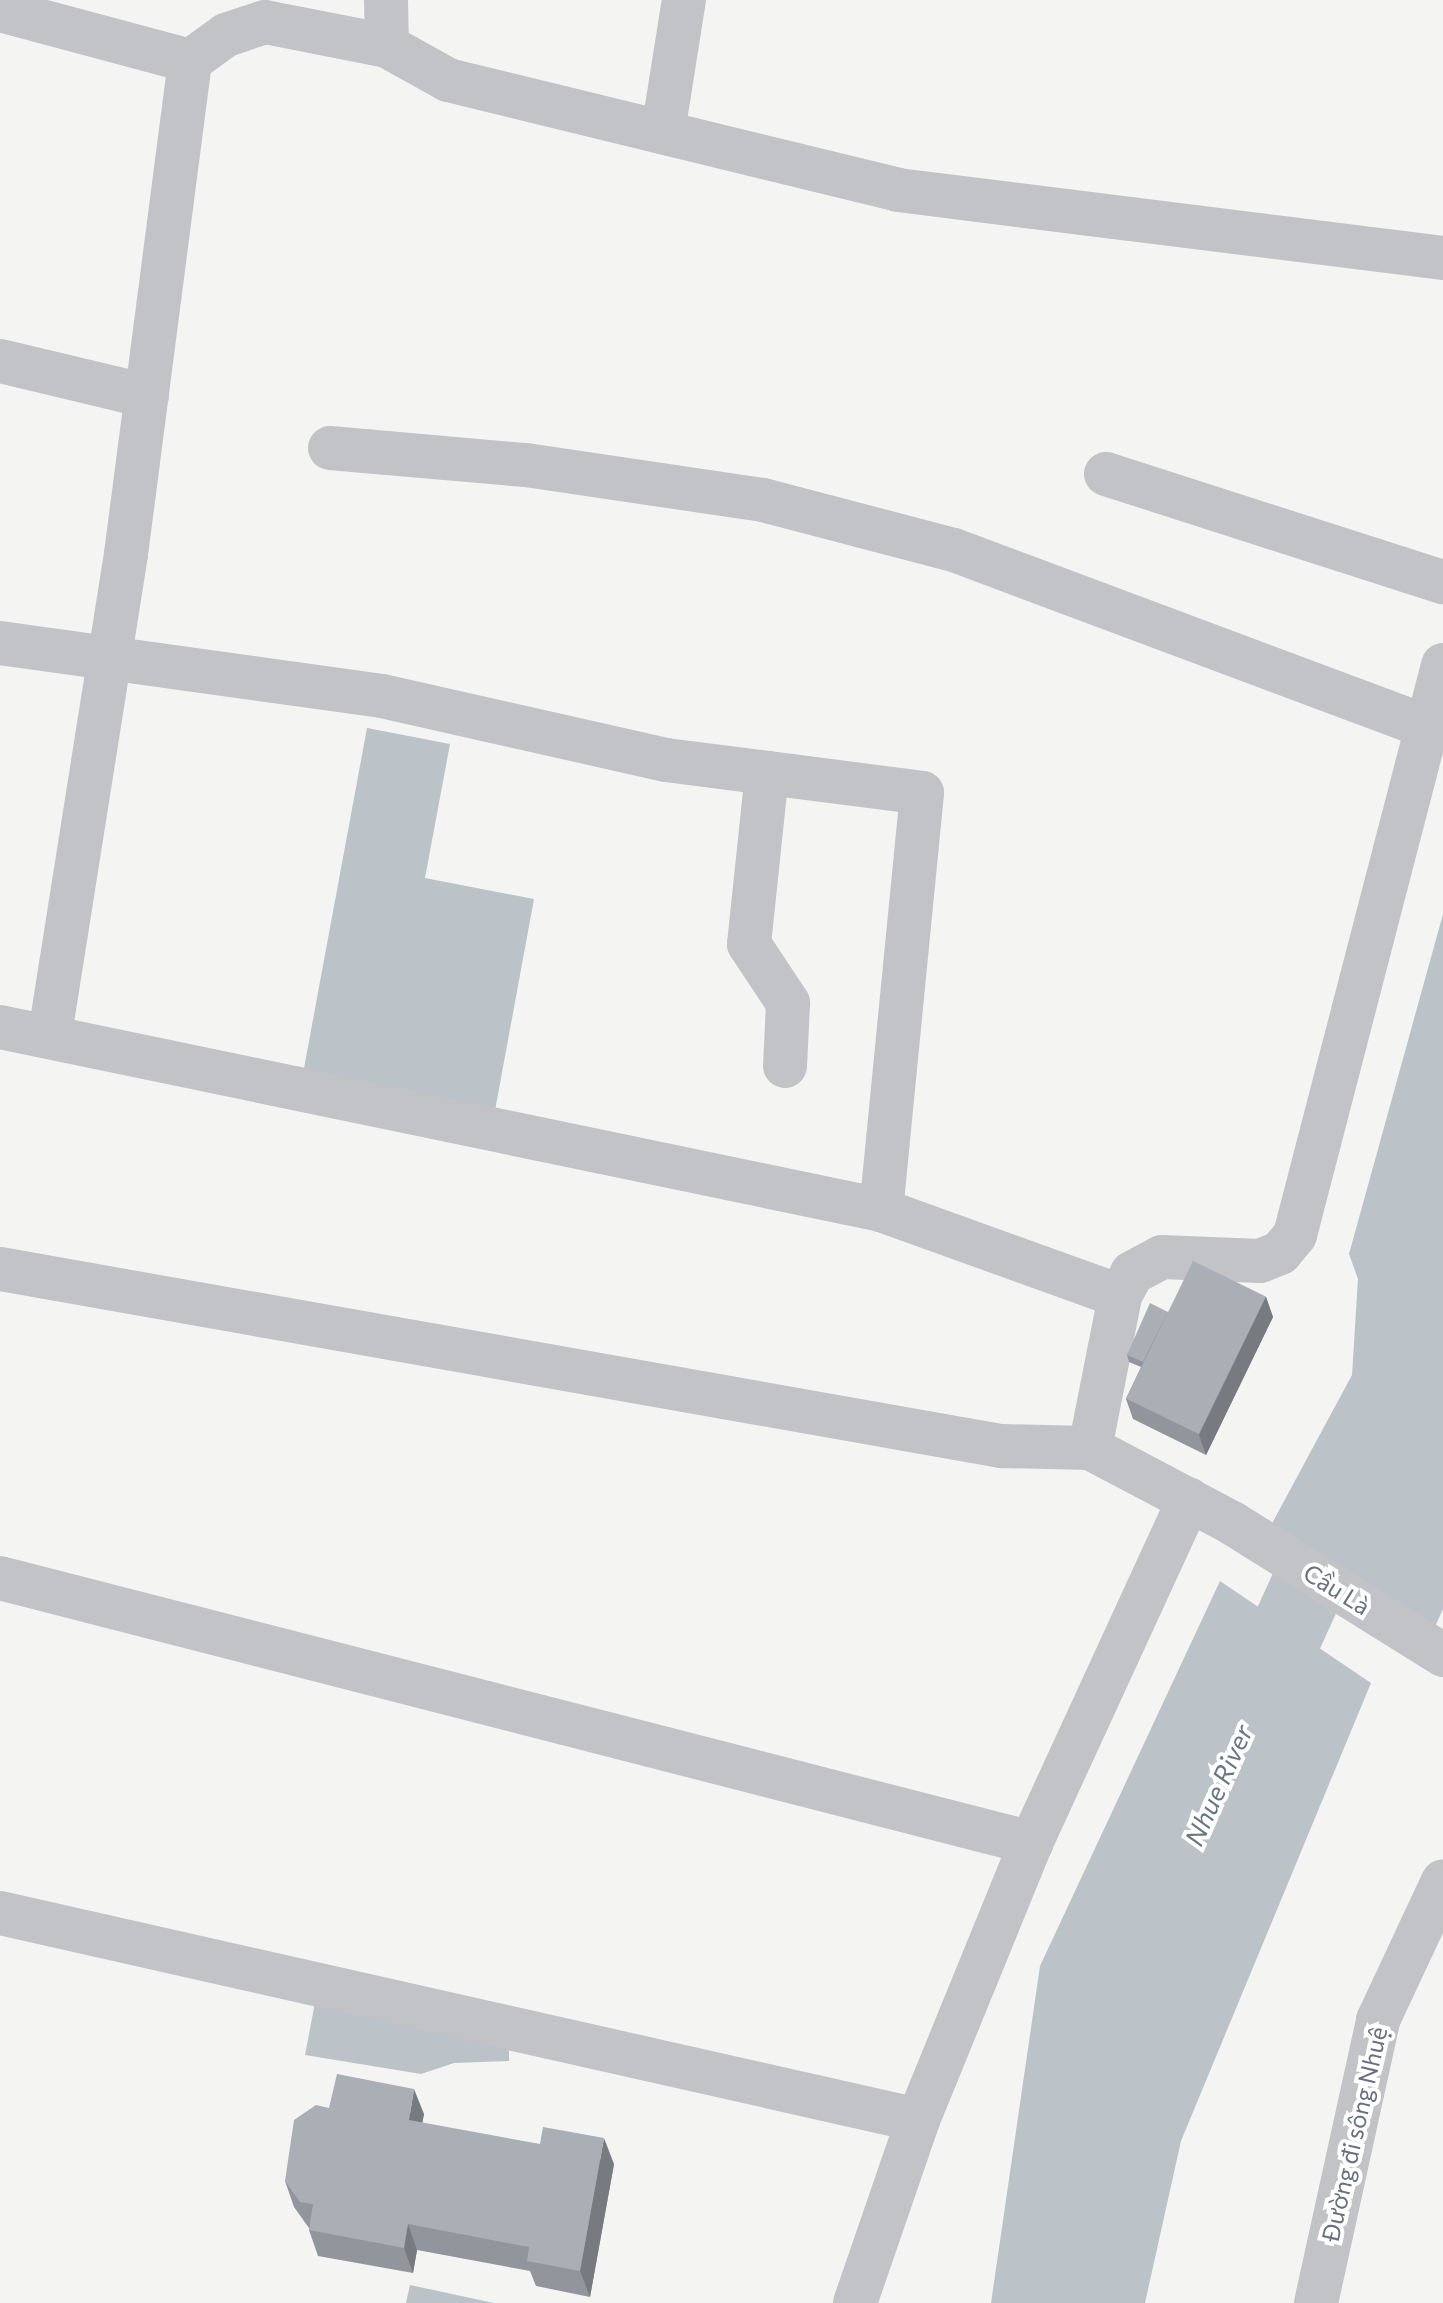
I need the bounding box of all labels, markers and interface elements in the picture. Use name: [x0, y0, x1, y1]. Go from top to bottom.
street label: Cầu Là: [1298, 1557, 1376, 1621]
water label: Nhue River: [1178, 1720, 1258, 1850]
street label: Đường đi sông Nhuệ: [1315, 2024, 1393, 2244]

